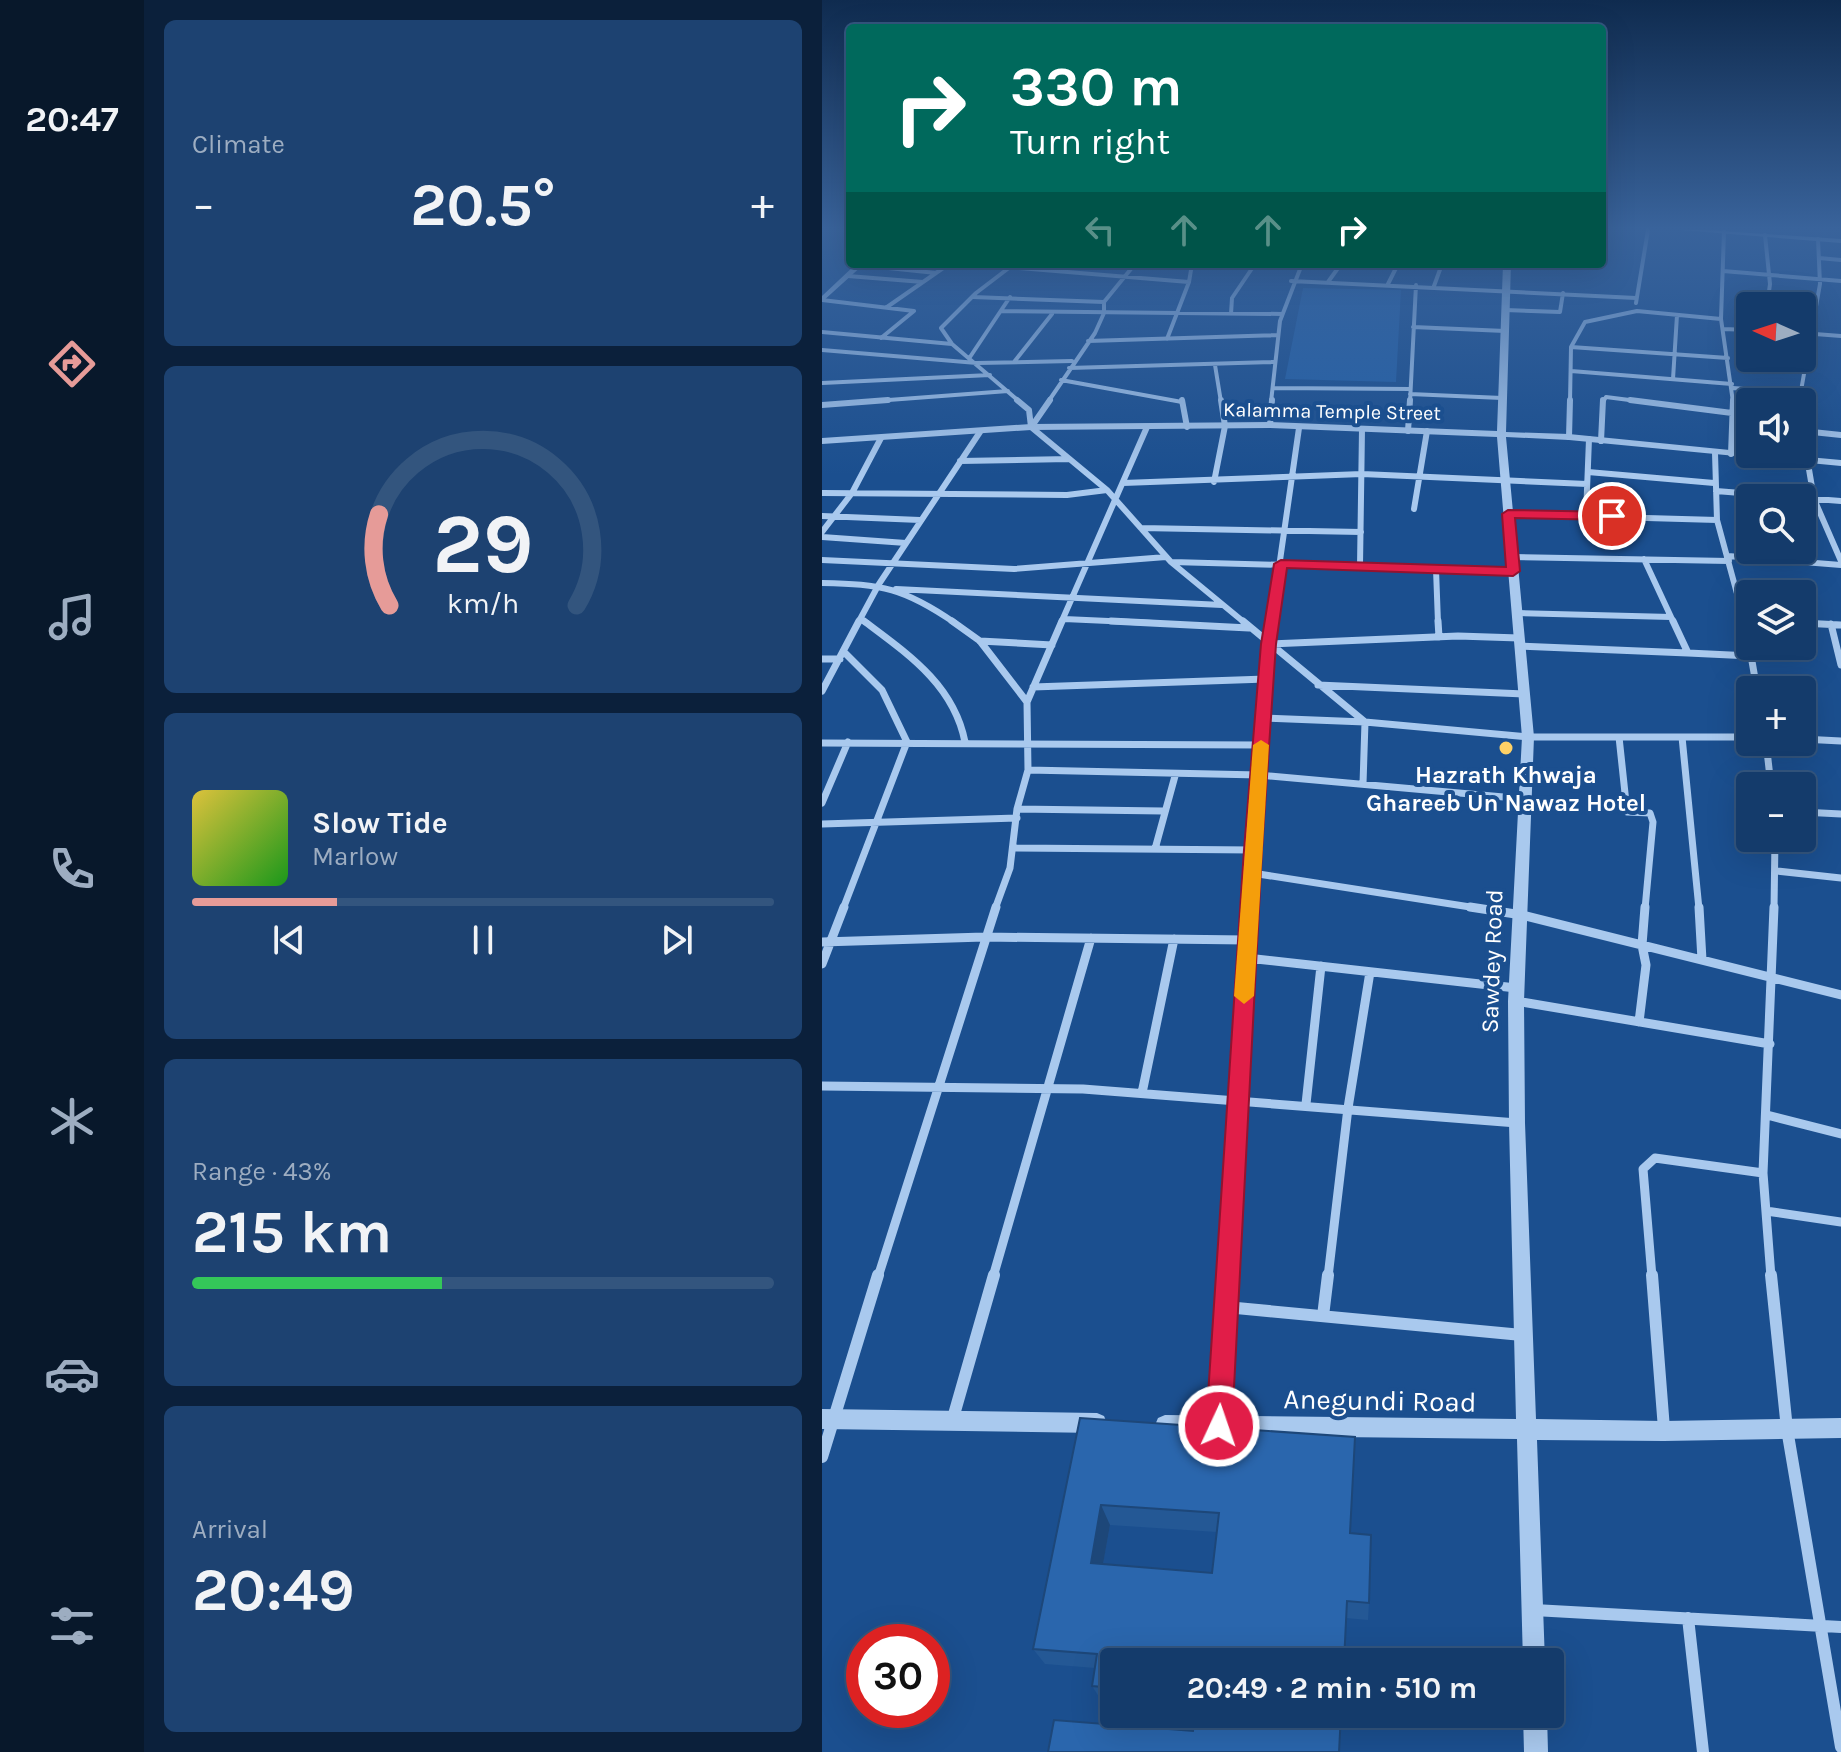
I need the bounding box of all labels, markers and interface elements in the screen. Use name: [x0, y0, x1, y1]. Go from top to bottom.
text: 330 m: [1010, 54, 1182, 119]
icon: right: [878, 56, 982, 160]
text: 20:47: [25, 98, 119, 140]
text: Turn right: [1010, 121, 1170, 163]
text: Climate: [192, 129, 285, 160]
text: 20.5°: [410, 170, 556, 240]
text: −: [192, 179, 215, 230]
text: +: [751, 179, 774, 230]
icon: left: [1078, 208, 1122, 252]
icon: ahead: [1162, 208, 1206, 252]
icon: ahead: [1246, 208, 1290, 252]
icon: right: [1330, 208, 1374, 252]
north arrow: [1736, 292, 1816, 372]
map controls: [1736, 292, 1816, 852]
icon: directions: [44, 336, 100, 392]
button: sound: [1736, 388, 1816, 468]
street label: Kalamma Temple Street: [1223, 398, 1441, 425]
pin: [1578, 482, 1646, 550]
button: search: [1736, 484, 1816, 564]
icon: arrive: [1590, 494, 1634, 538]
text: 29: [432, 495, 534, 592]
button: layers: [1736, 580, 1816, 660]
text: km/h: [447, 587, 519, 620]
icon: music: [44, 589, 100, 645]
button: +: [1736, 676, 1816, 756]
marker: Hazrath Khwaja Ghareeb Un Nawaz Hotel: [1497, 739, 1515, 757]
place label: Hazrath Khwaja Ghareeb Un Nawaz Hotel: [1366, 761, 1646, 817]
button: −: [1736, 772, 1816, 852]
text: Slow Tide: [312, 805, 448, 841]
icon: phone: [44, 841, 100, 897]
text: Marlow: [312, 841, 398, 872]
street label: Sawdey Road: [1475, 889, 1509, 1033]
icon: previous: [267, 918, 311, 962]
icon: pause: [461, 918, 505, 962]
icon: next: [655, 918, 699, 962]
icon: climate: [44, 1093, 100, 1149]
text: Range · 43%: [192, 1156, 332, 1187]
text: 215 km: [192, 1197, 392, 1267]
icon: car: [44, 1346, 100, 1402]
street label: Anegundi Road: [1283, 1382, 1477, 1419]
position arrow: [1177, 1384, 1261, 1468]
text: Arrival: [192, 1514, 268, 1545]
text: 20:49: [192, 1555, 355, 1625]
icon: filters: [44, 1598, 100, 1654]
speed limit sign: 30: [846, 1624, 950, 1728]
text: 20:49 · 2 min · 510 m: [1187, 1670, 1477, 1706]

